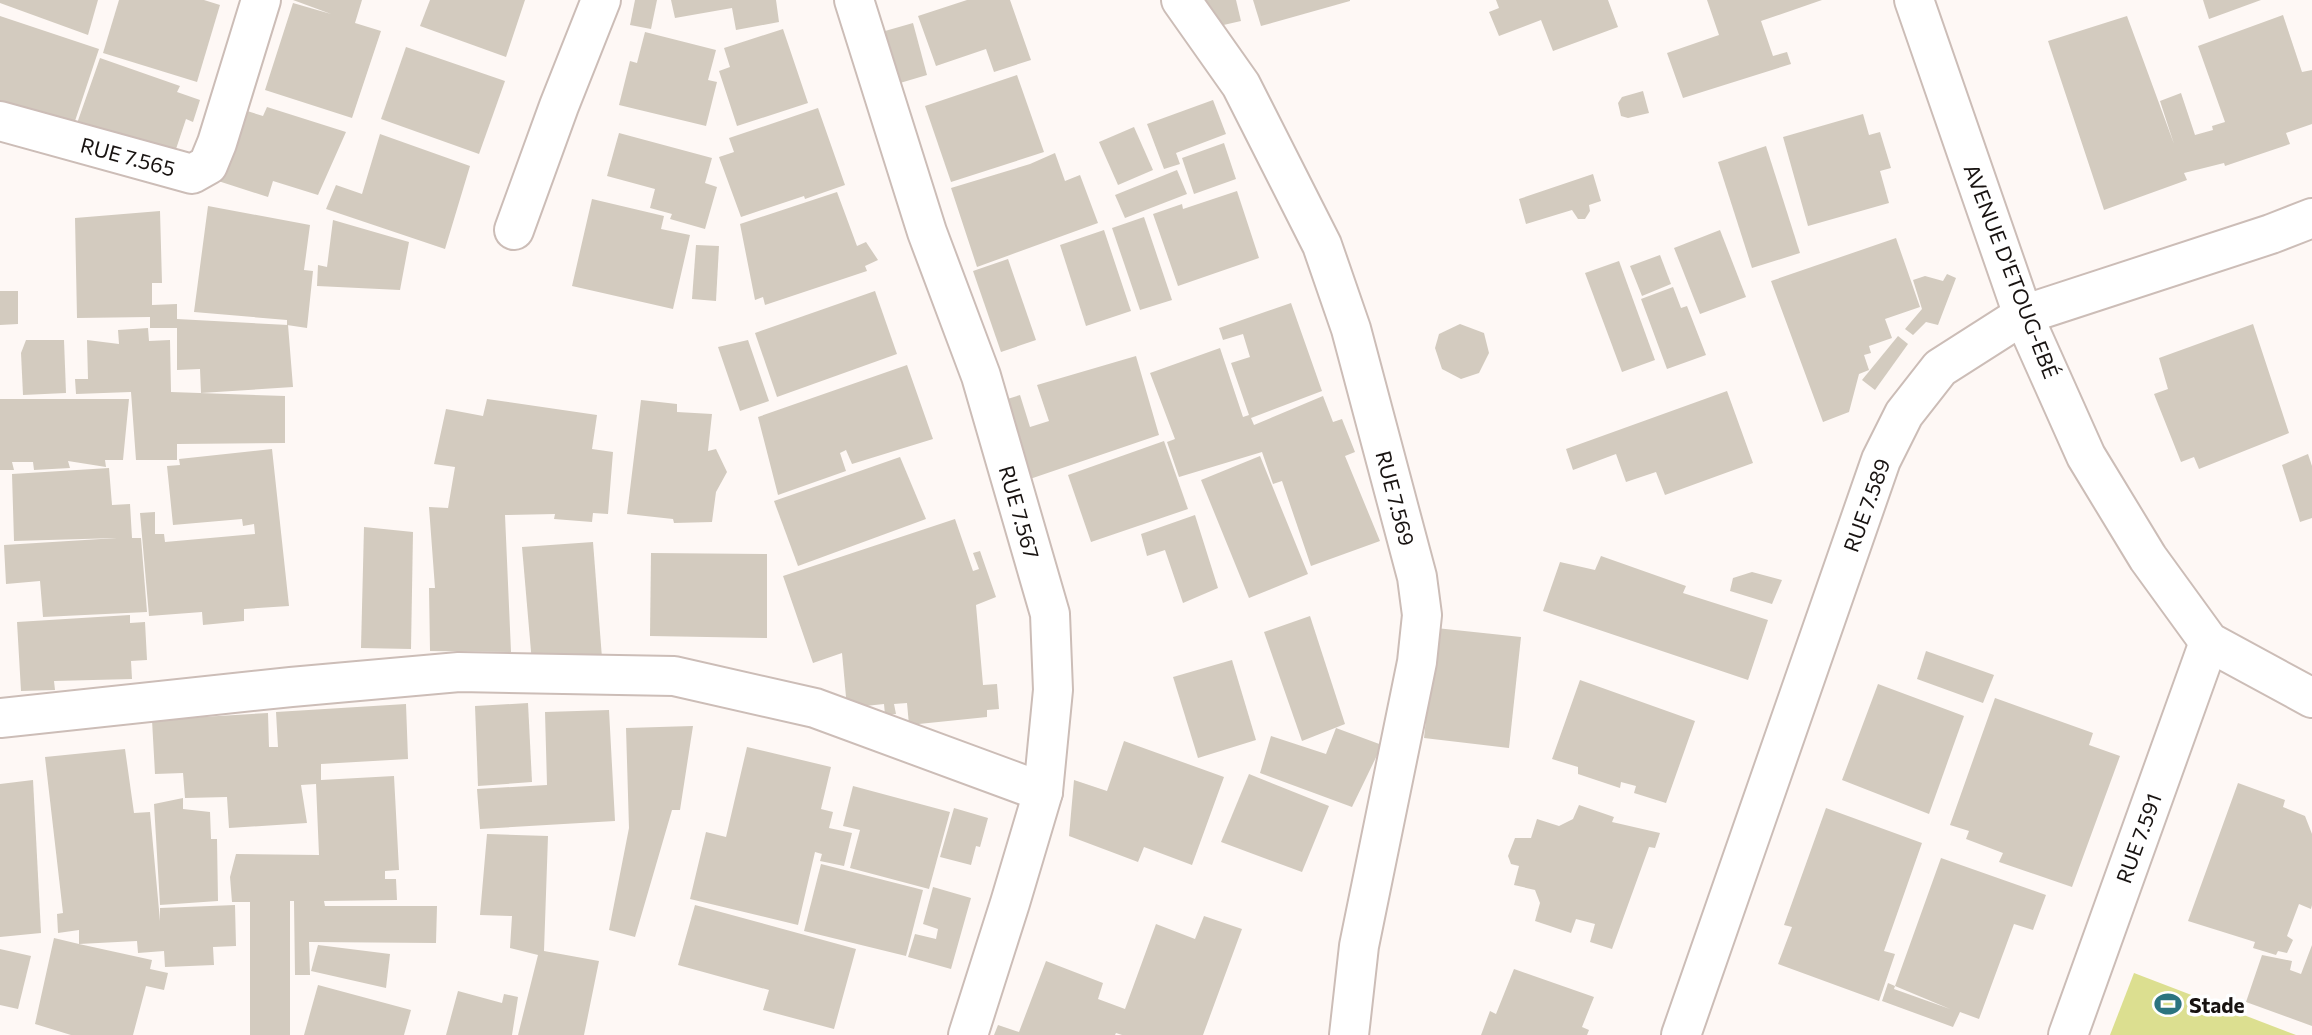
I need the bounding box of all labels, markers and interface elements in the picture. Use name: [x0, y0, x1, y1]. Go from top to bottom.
street label: RUE 7.565: [78, 131, 178, 181]
street label: AVENUE D'ETOUG-EBÉ: [1960, 160, 2064, 382]
street label: RUE 7.569: [1371, 448, 1421, 548]
street label: RUE 7.589: [1838, 455, 1894, 555]
street label: RUE 7.567: [995, 462, 1045, 562]
street label: RUE 7.591: [2110, 790, 2166, 886]
sports icon: Stade: [2153, 989, 2183, 1019]
place label: Stade: [2189, 992, 2245, 1017]

